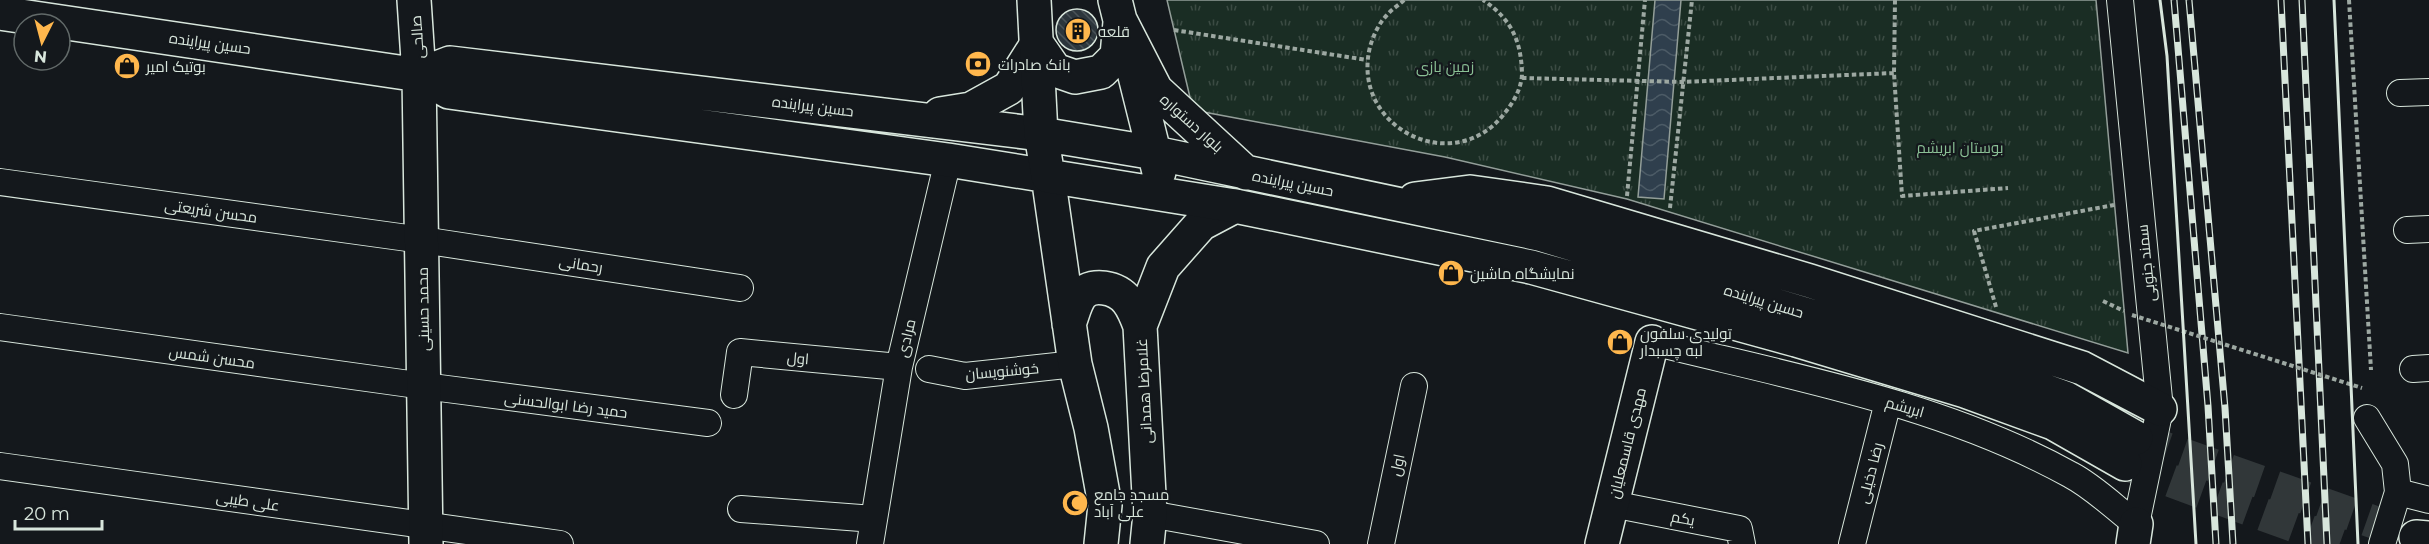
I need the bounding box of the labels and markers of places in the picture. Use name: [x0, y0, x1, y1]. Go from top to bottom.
building icon: قلعه: [1063, 16, 1093, 46]
place label: قلعه: [1098, 22, 1130, 41]
bank icon: بانک صادرات: [963, 49, 993, 79]
shop icon: بوتیک امیر: [112, 51, 142, 81]
place label: بانک صادرات: [998, 55, 1070, 74]
place label: بوتیک امیر: [145, 57, 206, 76]
shop icon: نمایشگاه ماشین: [1436, 258, 1466, 288]
place label: نمایشگاه ماشین: [1470, 264, 1575, 284]
place label: تولیدی سلفون لبه‌ چسبدار: [1639, 324, 1732, 361]
shop icon: تولیدی سلفون لبه‌ چسبدار: [1605, 327, 1635, 357]
place label: مسجد جامع علی آباد: [1094, 485, 1169, 522]
mosque icon: مسجد جامع علی آباد: [1060, 488, 1090, 518]

